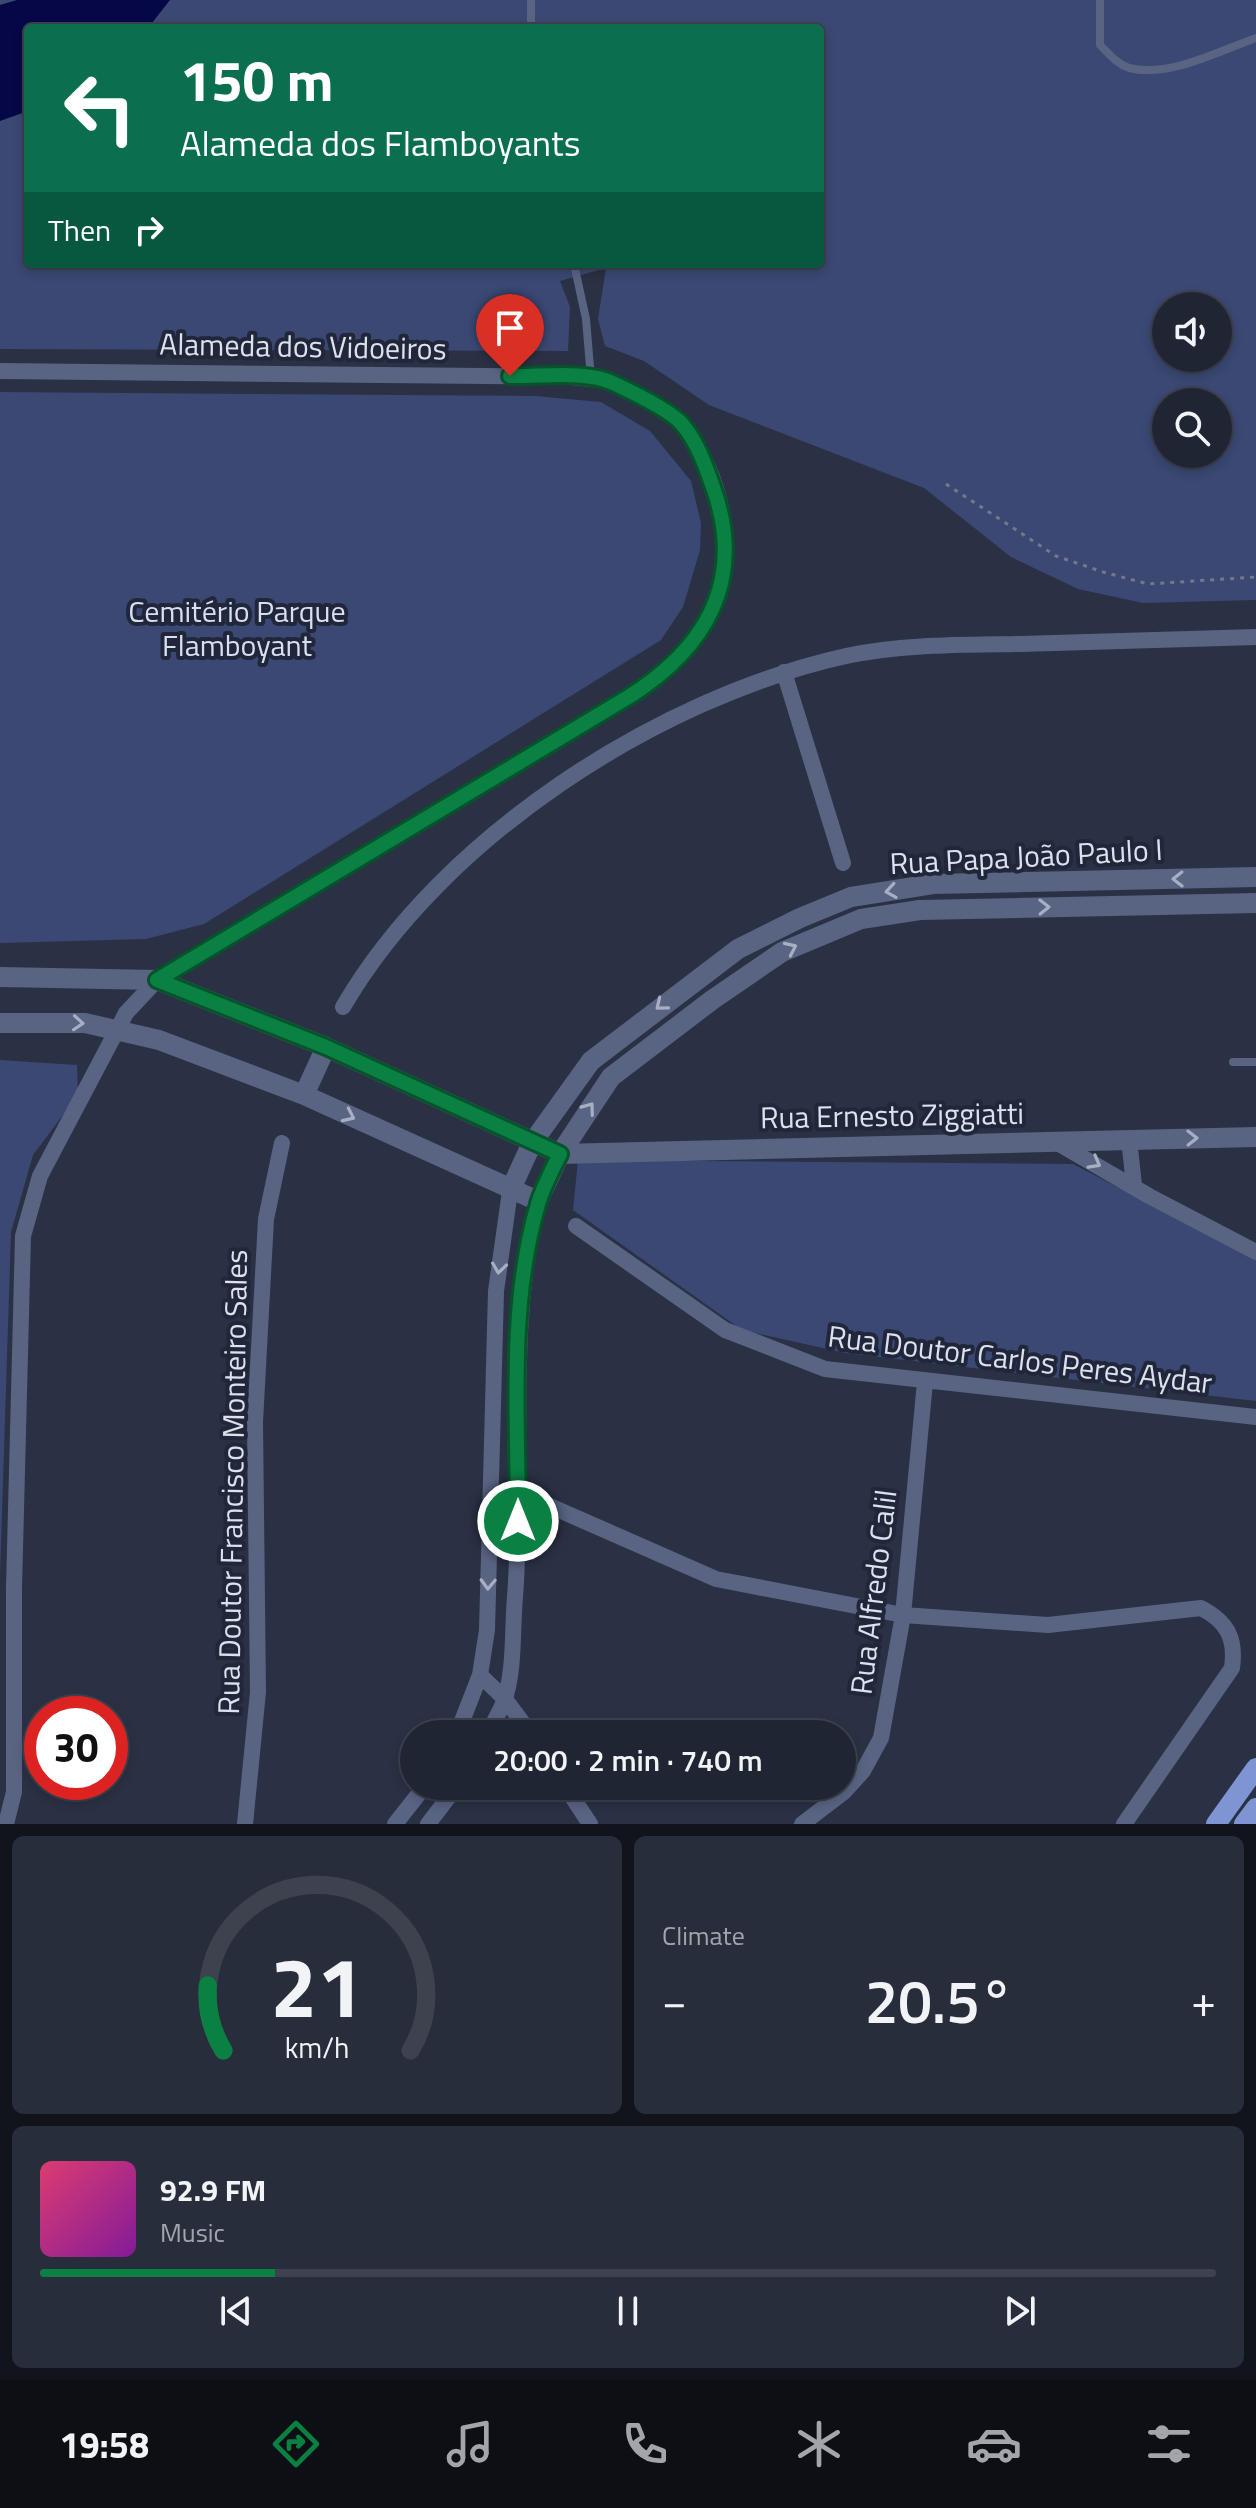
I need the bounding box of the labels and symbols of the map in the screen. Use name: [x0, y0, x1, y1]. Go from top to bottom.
pin: [476, 294, 544, 376]
street label: Alameda dos Vidoeiros: [159, 320, 447, 372]
park label: Cemitério Parque Flamboyant: [128, 588, 346, 668]
street label: Rua Papa João Paulo I: [888, 826, 1164, 886]
one-way arrow: [1171, 870, 1184, 888]
one-way arrow: [884, 882, 897, 899]
one-way arrow: [1039, 899, 1051, 916]
one-way arrow: [783, 942, 798, 958]
one-way arrow: [656, 995, 670, 1010]
one-way arrow: [72, 1014, 85, 1031]
street label: Rua Ernesto Ziggiatti: [760, 1090, 1024, 1140]
one-way arrow: [579, 1102, 593, 1117]
one-way arrow: [341, 1107, 355, 1123]
one-way arrow: [1186, 1129, 1199, 1147]
one-way arrow: [1086, 1153, 1100, 1169]
street label: Rua Doutor Francisco Monteiro Sales: [205, 1249, 259, 1715]
one-way arrow: [491, 1261, 508, 1275]
street label: Rua Doutor Carlos Peres Aydar: [825, 1313, 1215, 1405]
position arrow: [476, 1479, 560, 1563]
street label: Rua Alfredo Calil: [838, 1487, 908, 1697]
one-way arrow: [479, 1578, 496, 1591]
speed limit sign: 30: [24, 1696, 128, 1800]

